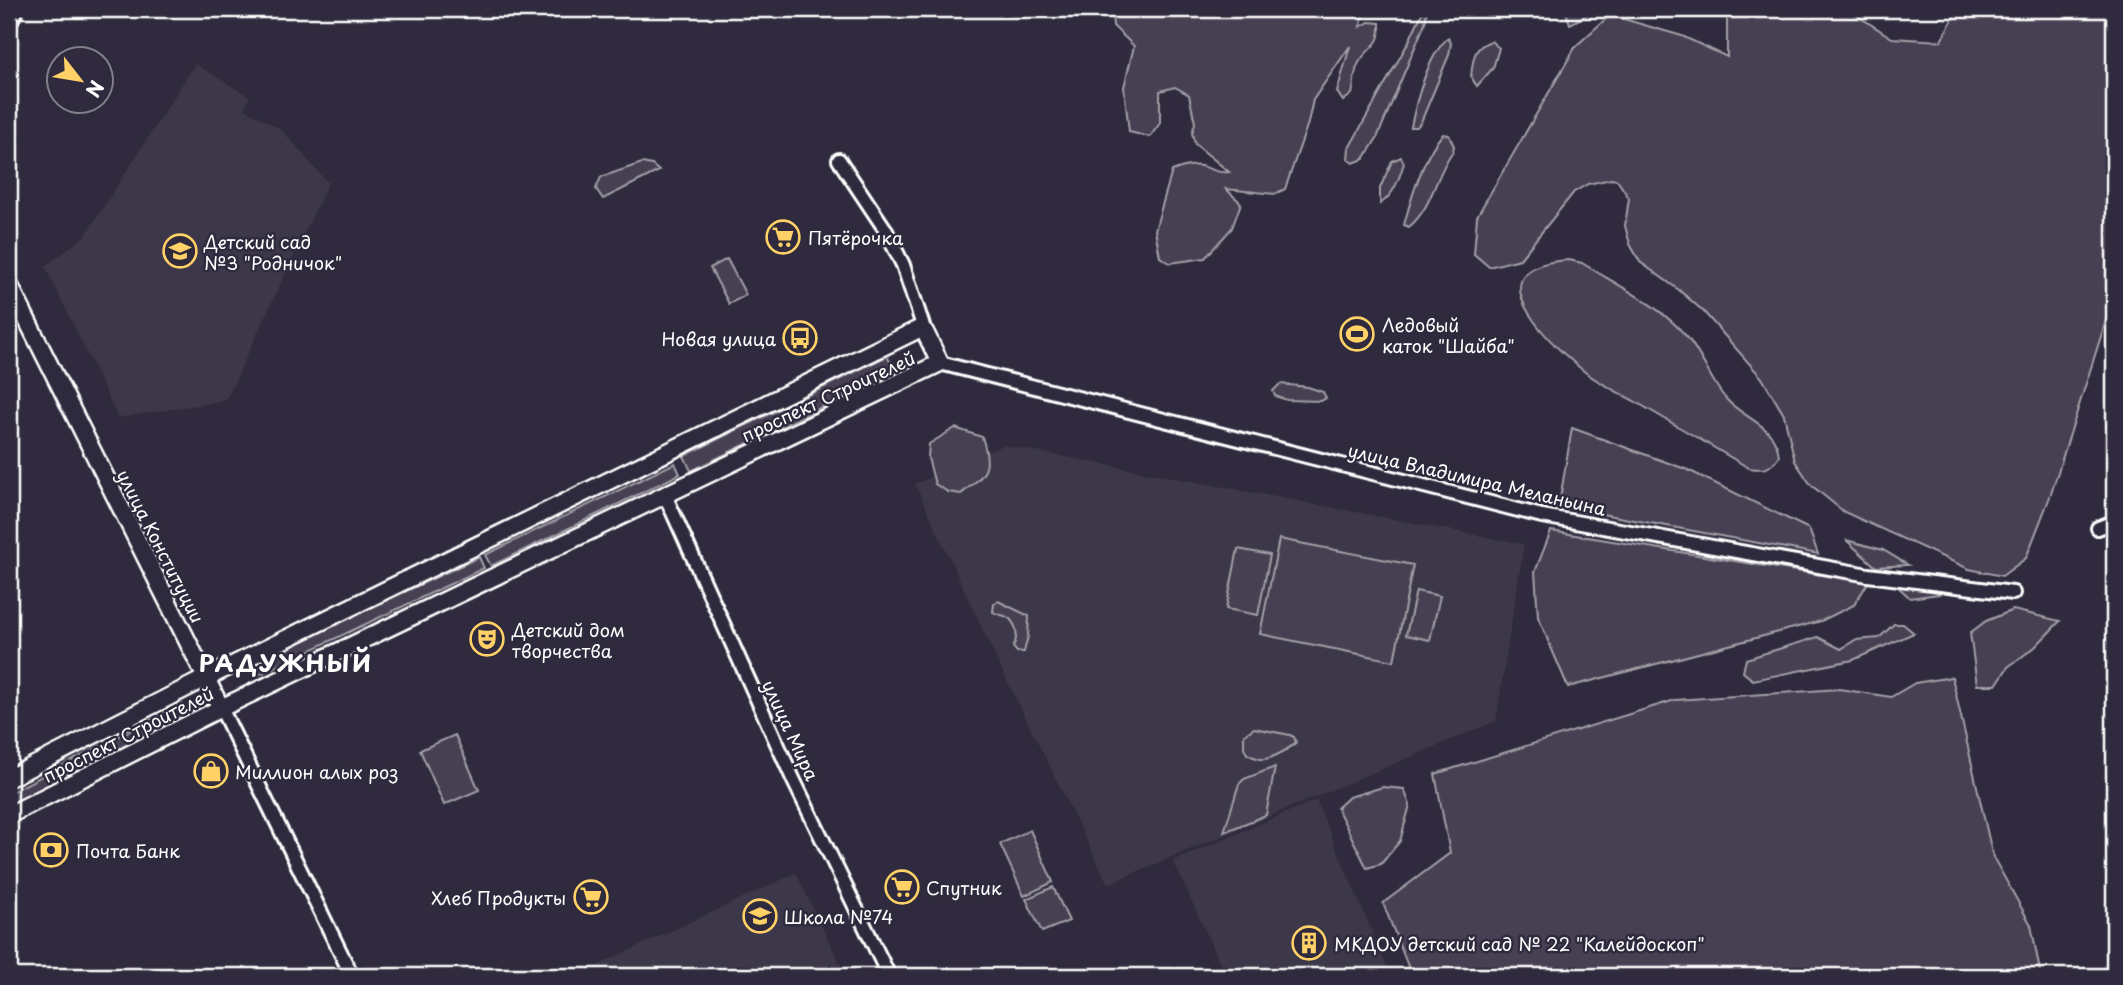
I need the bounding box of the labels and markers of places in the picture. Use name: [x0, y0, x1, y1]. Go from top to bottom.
supermarket icon: Пятёрочка: [764, 218, 802, 256]
place label: Пятёрочка: [808, 224, 904, 251]
place label: Детский сад №3 "Родничок": [203, 228, 342, 276]
school or university icon: Детский сад №3 "Родничок": [161, 232, 199, 270]
place label: Ледовый каток "Шайба": [1382, 311, 1515, 359]
sports icon: Ледовый каток "Шайба": [1338, 315, 1376, 353]
bus stop icon: Новая улица: [781, 319, 819, 357]
place label: Новая улица: [661, 325, 777, 352]
place label: Детский дом творчества: [511, 616, 625, 664]
theatre icon: Детский дом творчества: [468, 620, 506, 658]
shop icon: Миллион алых роз: [192, 752, 230, 790]
place label: Миллион алых роз: [235, 758, 398, 785]
bank icon: Почта Банк: [32, 831, 70, 869]
place label: Почта Банк: [76, 837, 180, 864]
supermarket icon: Спутник: [883, 868, 921, 906]
place label: Спутник: [926, 874, 1002, 901]
supermarket icon: Хлеб Продукты: [572, 878, 610, 916]
place label: Хлеб Продукты: [431, 884, 566, 911]
school or university icon: Школа №74: [741, 897, 779, 935]
place label: Школа №74: [784, 903, 893, 930]
building icon: МКДОУ детский сад № 22 "Калейдоскоп": [1290, 924, 1328, 962]
place label: МКДОУ детский сад № 22 "Калейдоскоп": [1334, 930, 1705, 957]

